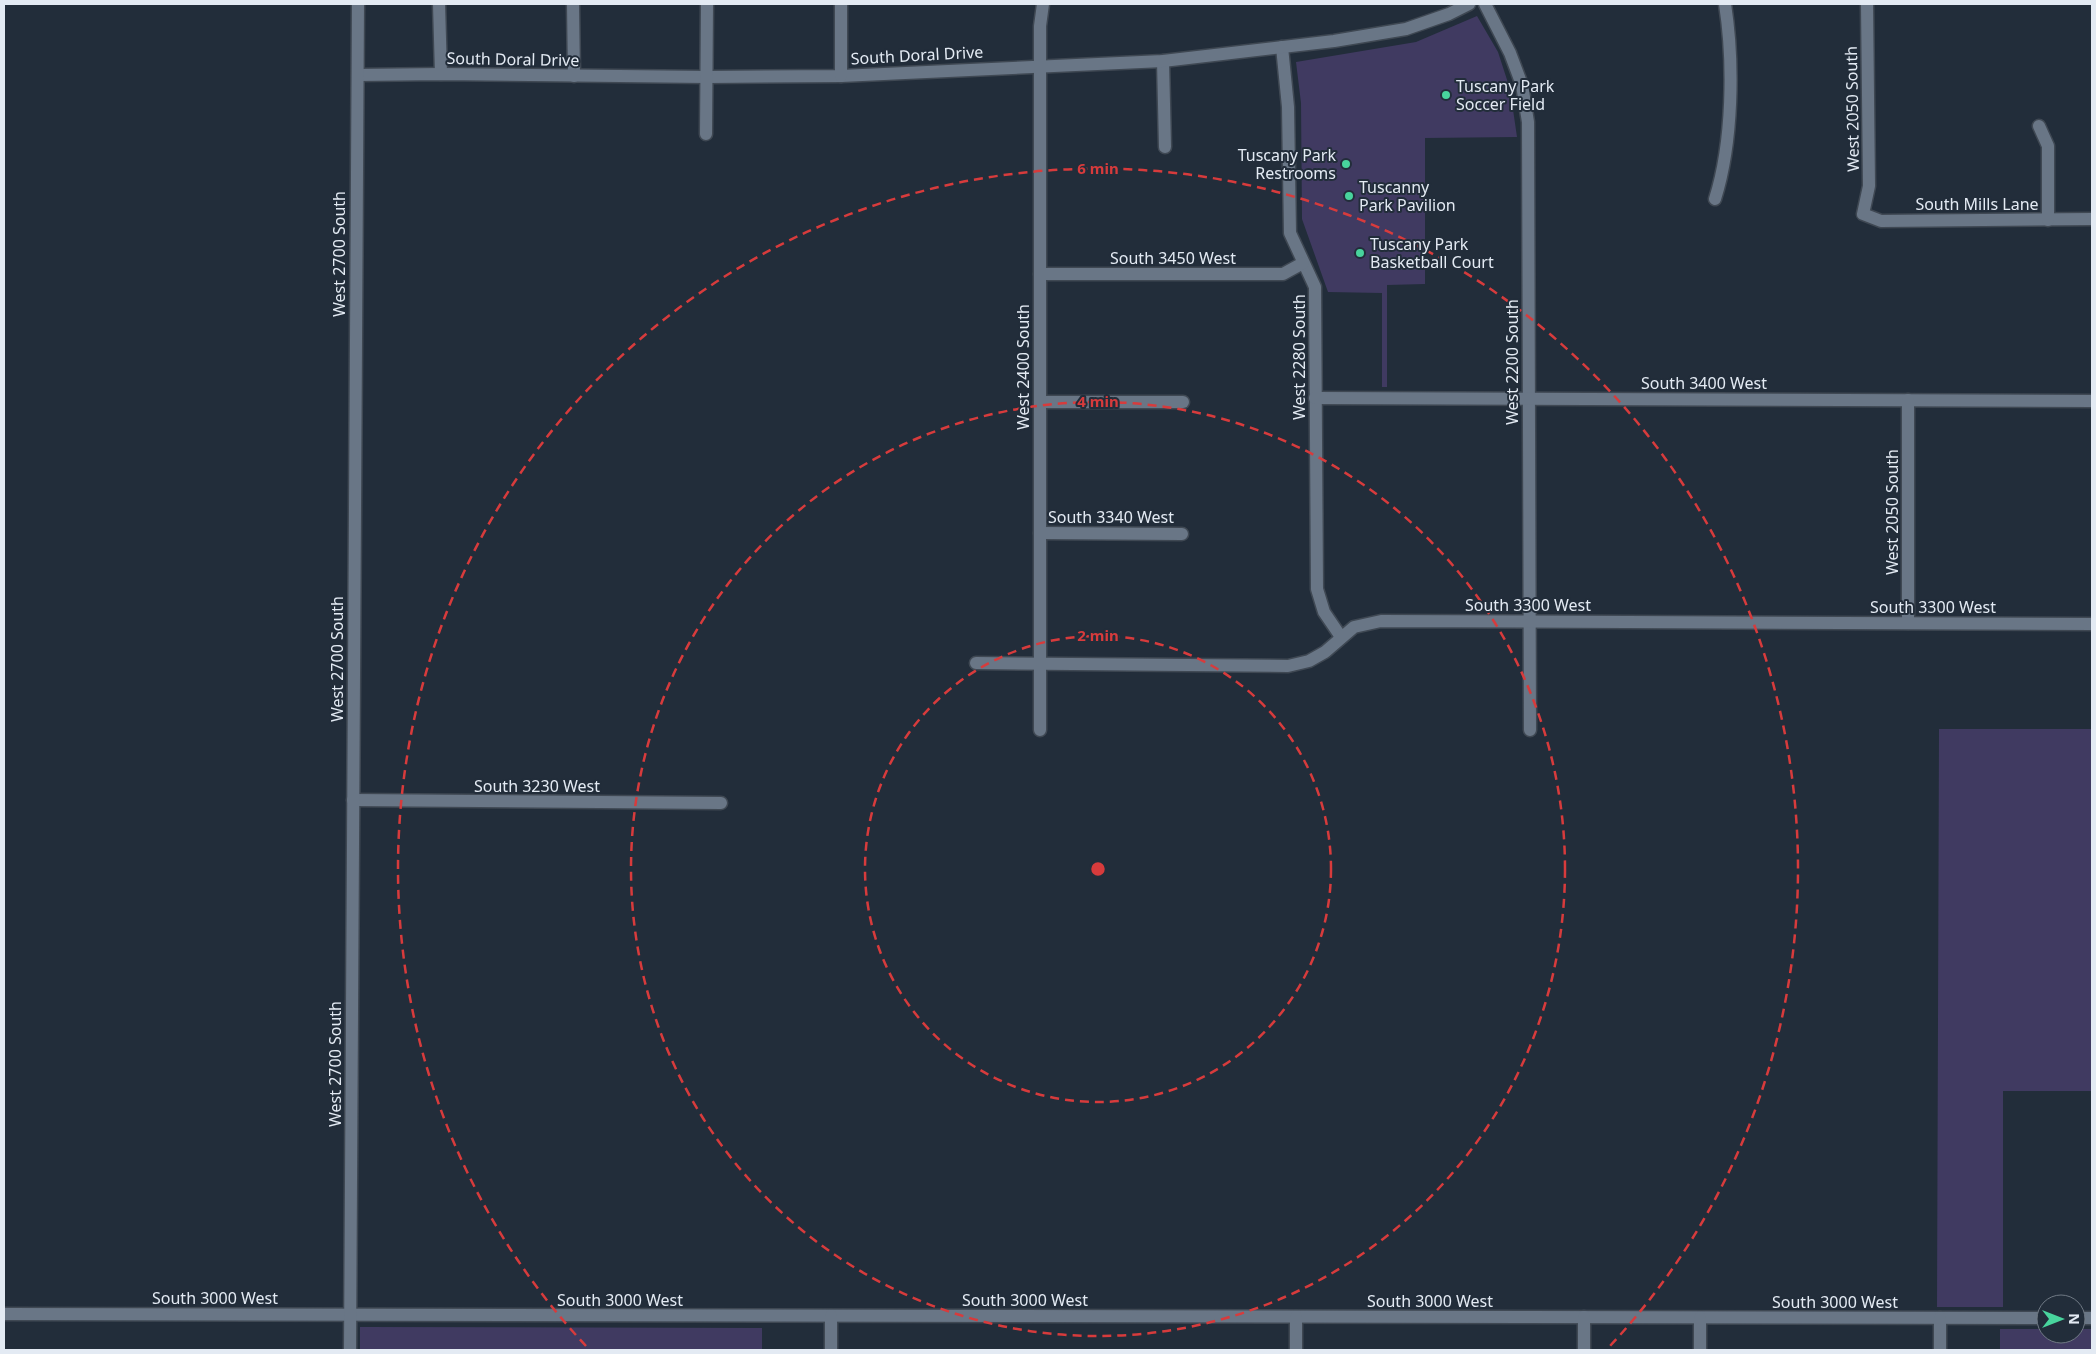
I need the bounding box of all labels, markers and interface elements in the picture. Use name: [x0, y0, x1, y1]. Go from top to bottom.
street label: South Doral Drive: [850, 41, 984, 69]
street label: West 2050 South: [1840, 46, 1864, 172]
street label: South Doral Drive: [446, 47, 580, 71]
place label: Tuscany Park Soccer Field: [1456, 75, 1555, 115]
marker: Tuscany Park Soccer Field: [1440, 89, 1452, 101]
place label: Tuscany Park Restrooms: [1238, 144, 1336, 184]
text: 6 min: [1077, 158, 1119, 178]
marker: Tuscany Park Restrooms: [1340, 158, 1352, 170]
place label: Tuscanny Park Pavilion: [1359, 176, 1456, 216]
marker: Tuscanny Park Pavilion: [1343, 190, 1355, 202]
street label: West 2700 South: [328, 191, 350, 317]
street label: South Mills Lane: [1915, 193, 2039, 215]
place label: Tuscany Park Basketball Court: [1370, 233, 1494, 273]
street label: South 3450 West: [1110, 247, 1236, 269]
marker: Tuscany Park Basketball Court: [1354, 247, 1366, 259]
street label: West 2280 South: [1288, 294, 1310, 420]
street label: West 2200 South: [1501, 299, 1523, 425]
street label: West 2400 South: [1012, 304, 1034, 430]
street label: South 3400 West: [1641, 372, 1767, 394]
text: 4 min: [1077, 391, 1119, 411]
street label: West 2050 South: [1881, 449, 1903, 575]
street label: South 3340 West: [1048, 506, 1174, 528]
street label: South 3300 West: [1465, 594, 1591, 616]
street label: West 2700 South: [326, 596, 348, 722]
street label: South 3300 West: [1870, 596, 1996, 618]
text: 2 min: [1077, 625, 1119, 645]
street label: South 3230 West: [474, 775, 600, 797]
centre of rings: [1089, 860, 1107, 878]
street label: West 2700 South: [324, 1001, 346, 1127]
street label: South 3000 West: [152, 1287, 278, 1309]
street label: South 3000 West: [557, 1289, 683, 1311]
street label: South 3000 West: [962, 1289, 1088, 1311]
street label: South 3000 West: [1367, 1290, 1493, 1312]
street label: South 3000 West: [1772, 1291, 1898, 1313]
north arrow: [2036, 1294, 2086, 1344]
text: N: [2065, 1313, 2084, 1325]

